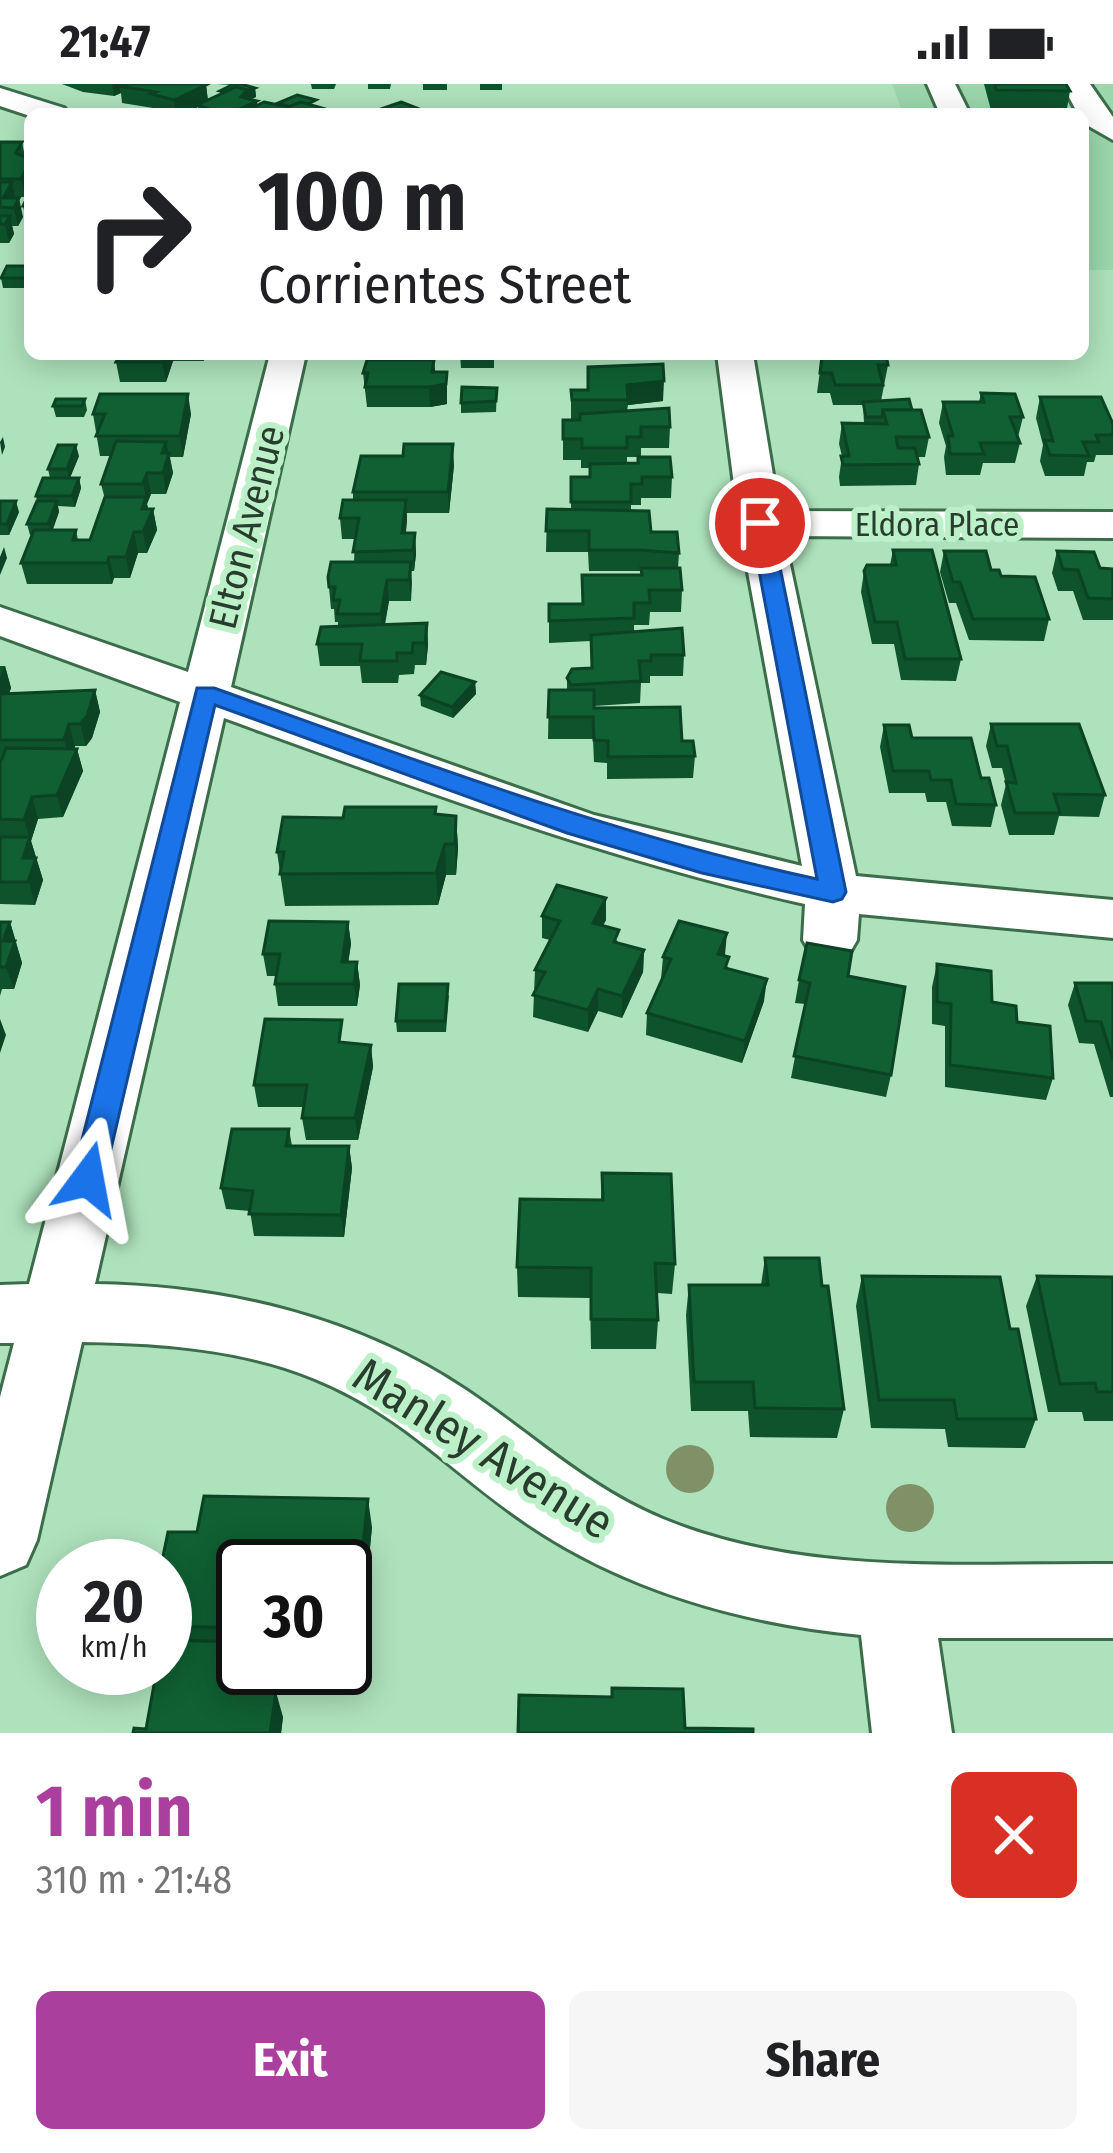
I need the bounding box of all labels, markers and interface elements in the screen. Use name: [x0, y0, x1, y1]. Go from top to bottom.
text: 21:47: [60, 15, 151, 69]
text: 100 m: [258, 151, 467, 252]
icon: right: [60, 156, 216, 312]
text: Corrientes Street: [258, 253, 631, 317]
street label: Elton Avenue: [200, 421, 294, 634]
pin: [709, 472, 811, 574]
icon: arrive: [727, 490, 793, 556]
street label: Eldora Place: [855, 505, 1019, 545]
position arrow: [25, 1116, 151, 1242]
street label: Manley Avenue: [343, 1346, 624, 1552]
speed limit sign: 30: [216, 1539, 372, 1695]
text: 20: [84, 1566, 144, 1638]
text: km/h: [81, 1629, 147, 1665]
text: 1 min: [36, 1769, 193, 1855]
button: close: [951, 1772, 1077, 1898]
text: 310 m · 21:48: [36, 1857, 232, 1903]
button: Exit: [36, 1991, 545, 2129]
button: Share: [569, 1991, 1077, 2129]

